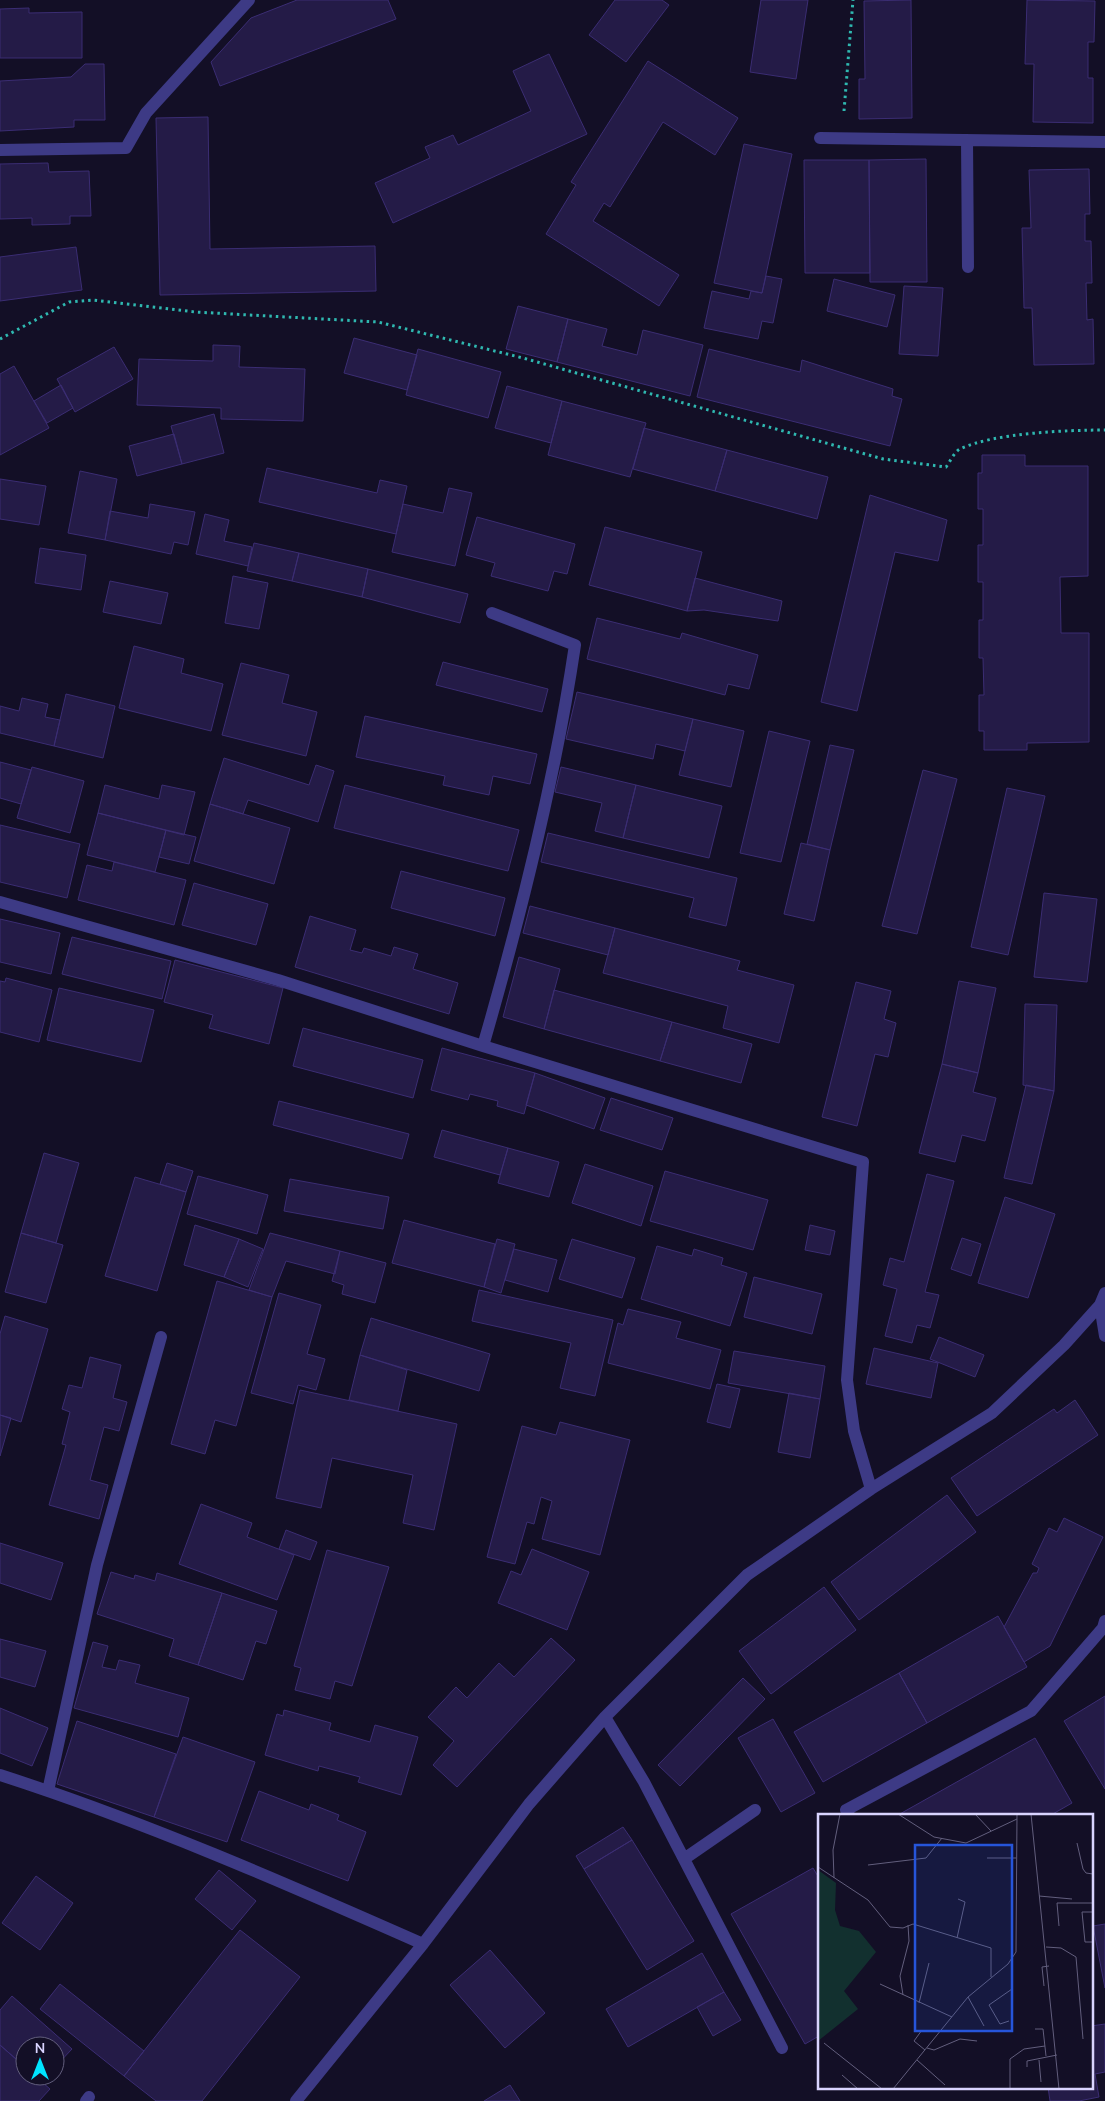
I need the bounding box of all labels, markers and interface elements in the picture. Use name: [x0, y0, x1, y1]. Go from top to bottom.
inset map: [818, 1814, 1092, 2088]
north arrow: [15, 2036, 65, 2086]
text: N: [35, 2039, 45, 2058]

